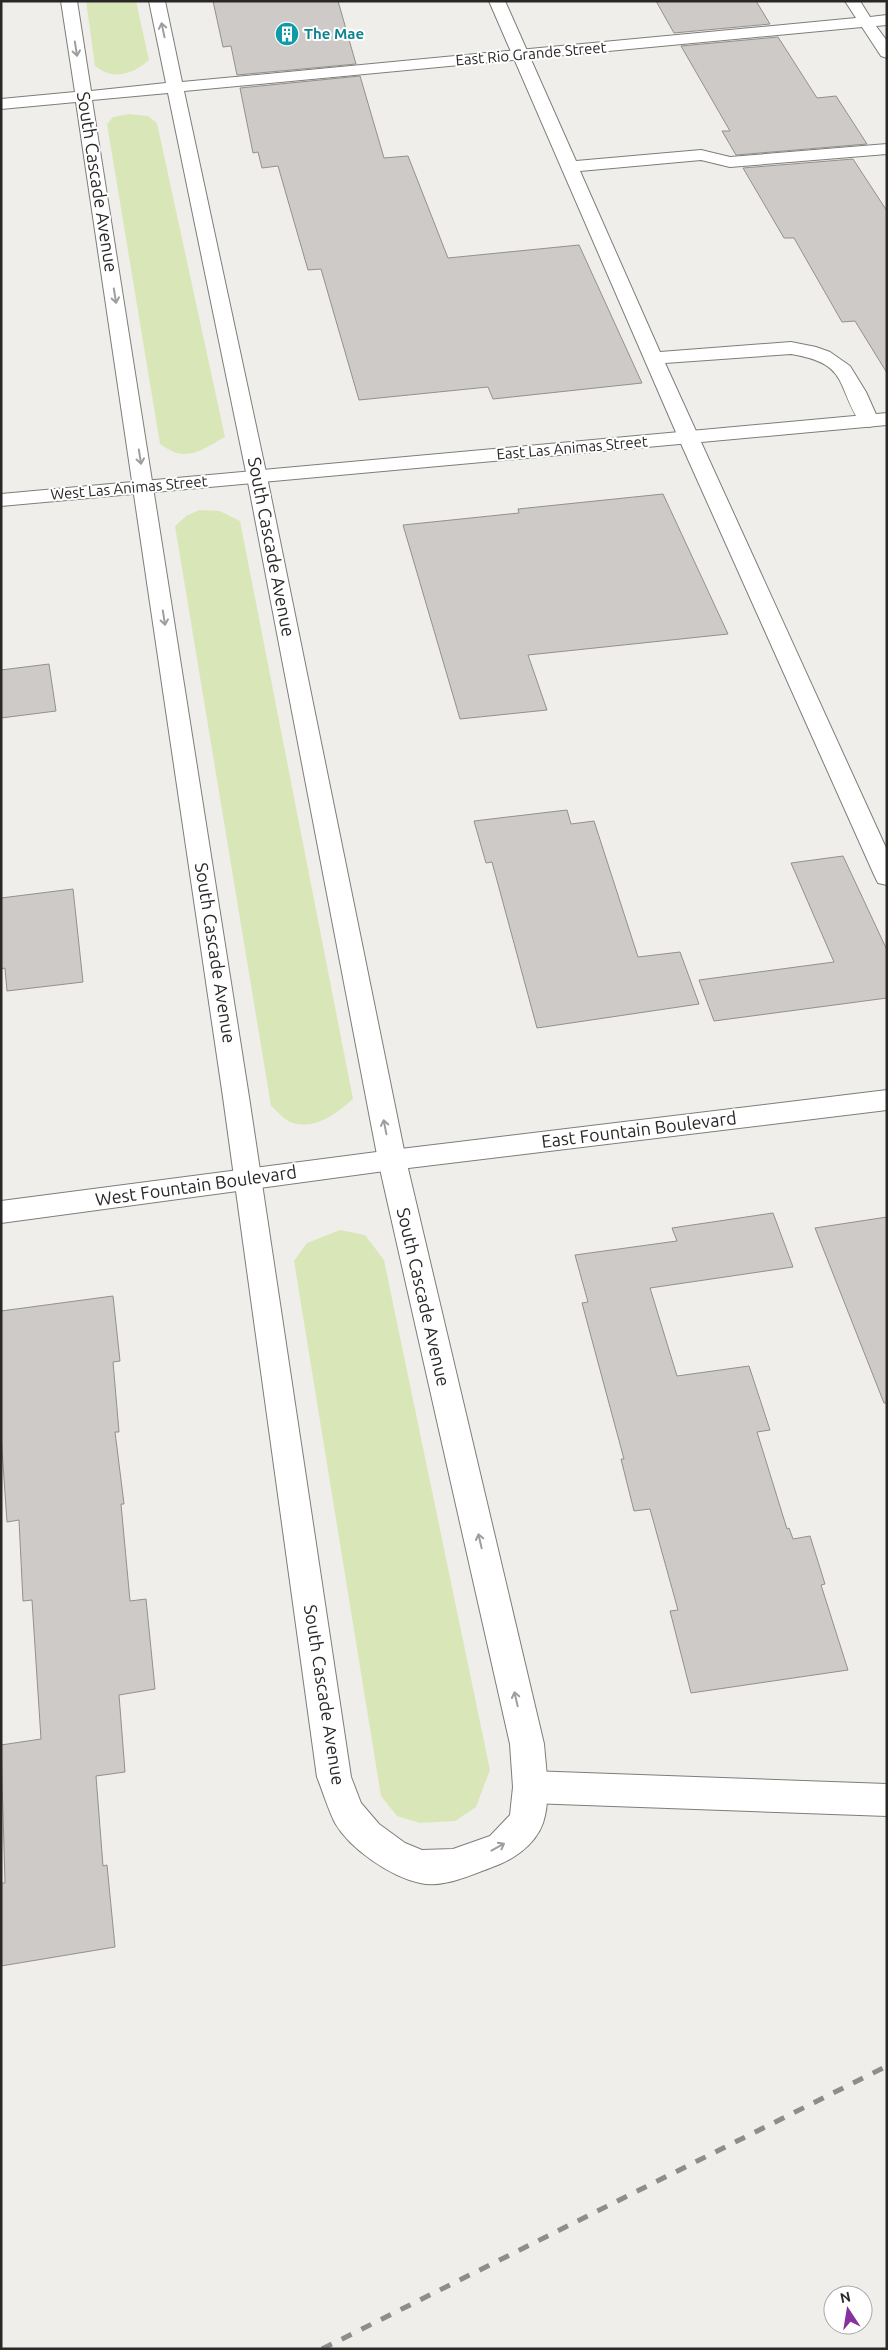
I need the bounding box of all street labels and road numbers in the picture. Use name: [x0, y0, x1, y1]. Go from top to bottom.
street label: East Rio Grande Street: [455, 38, 607, 69]
street label: South Cascade Avenue: [74, 90, 122, 274]
street label: East Las Animas Street: [496, 432, 648, 463]
street label: South Cascade Avenue: [245, 455, 299, 638]
street label: West Las Animas Street: [50, 472, 208, 503]
street label: South Cascade Avenue: [192, 861, 240, 1045]
street label: East Fountain Boulevard: [540, 1107, 737, 1151]
street label: West Fountain Boulevard: [94, 1161, 298, 1209]
street label: South Cascade Avenue: [394, 1206, 454, 1388]
street label: South Cascade Avenue: [301, 1603, 349, 1787]

